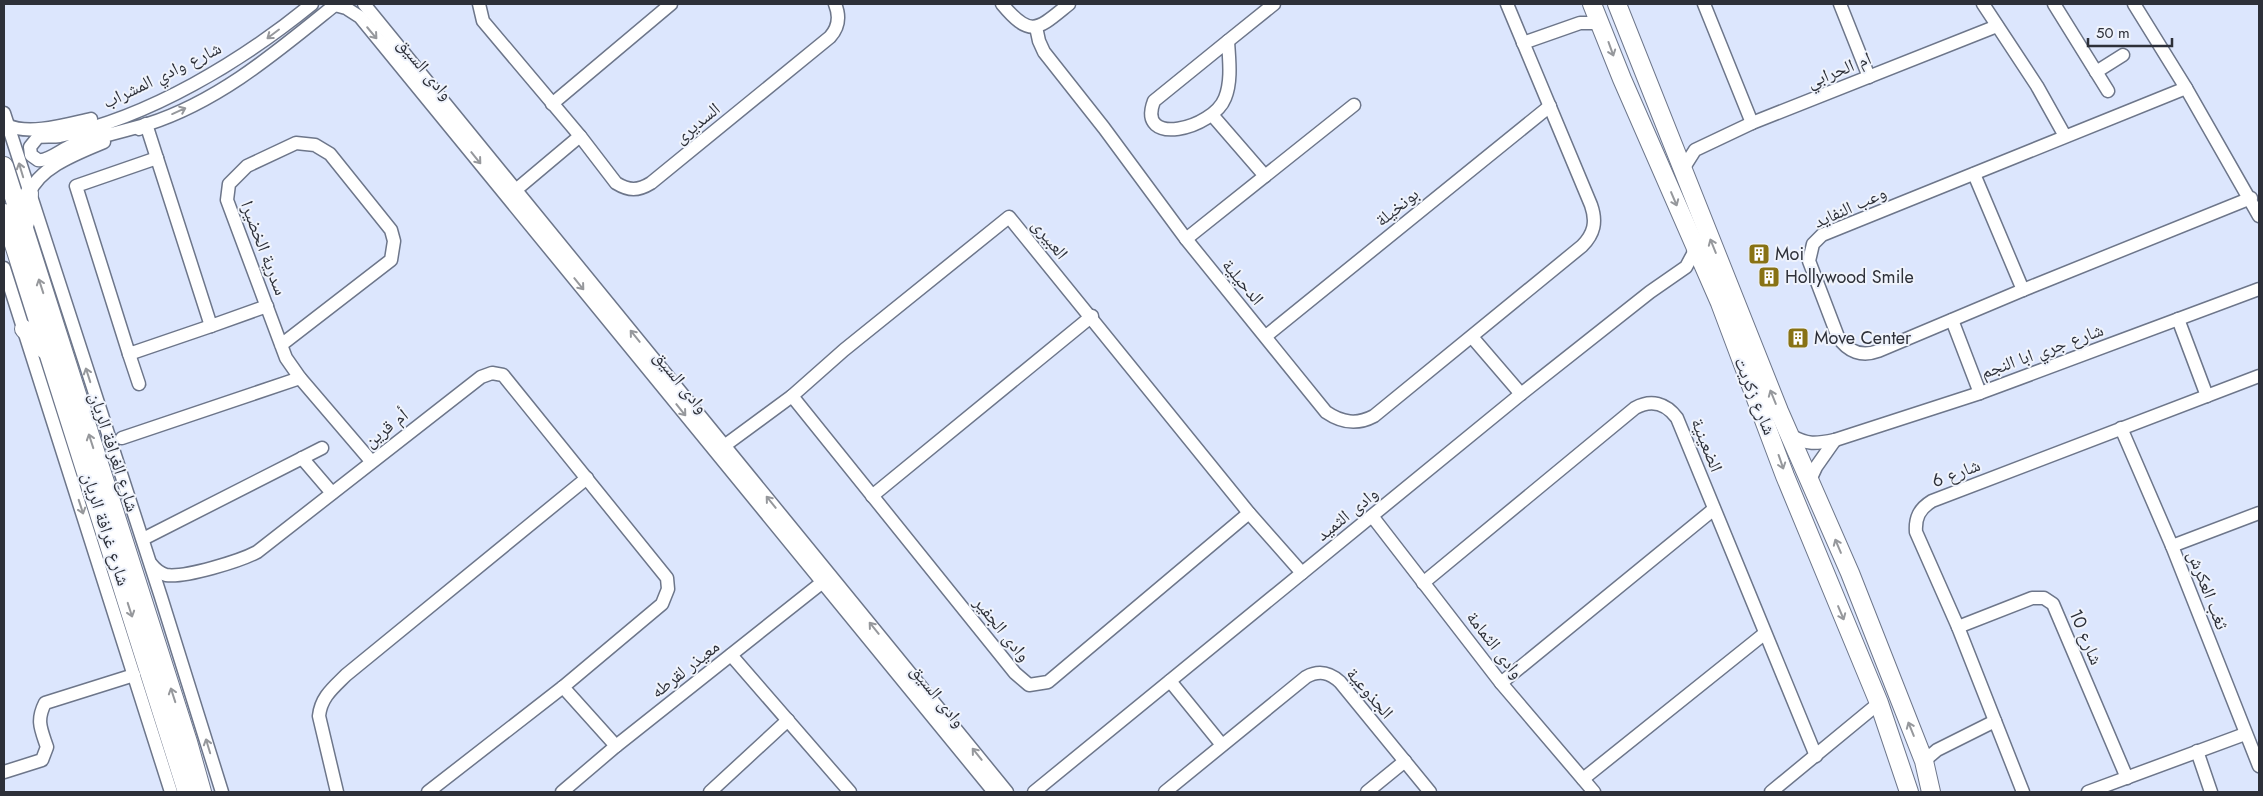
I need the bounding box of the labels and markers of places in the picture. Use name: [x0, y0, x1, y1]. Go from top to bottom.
place label: Moi: [1775, 241, 1804, 267]
building icon: Moi: [1747, 242, 1771, 266]
place label: Hollywood Smile: [1785, 264, 1914, 290]
building icon: Hollywood Smile: [1757, 265, 1781, 289]
place label: Move Center: [1814, 325, 1912, 351]
building icon: Move Center: [1786, 326, 1810, 350]

